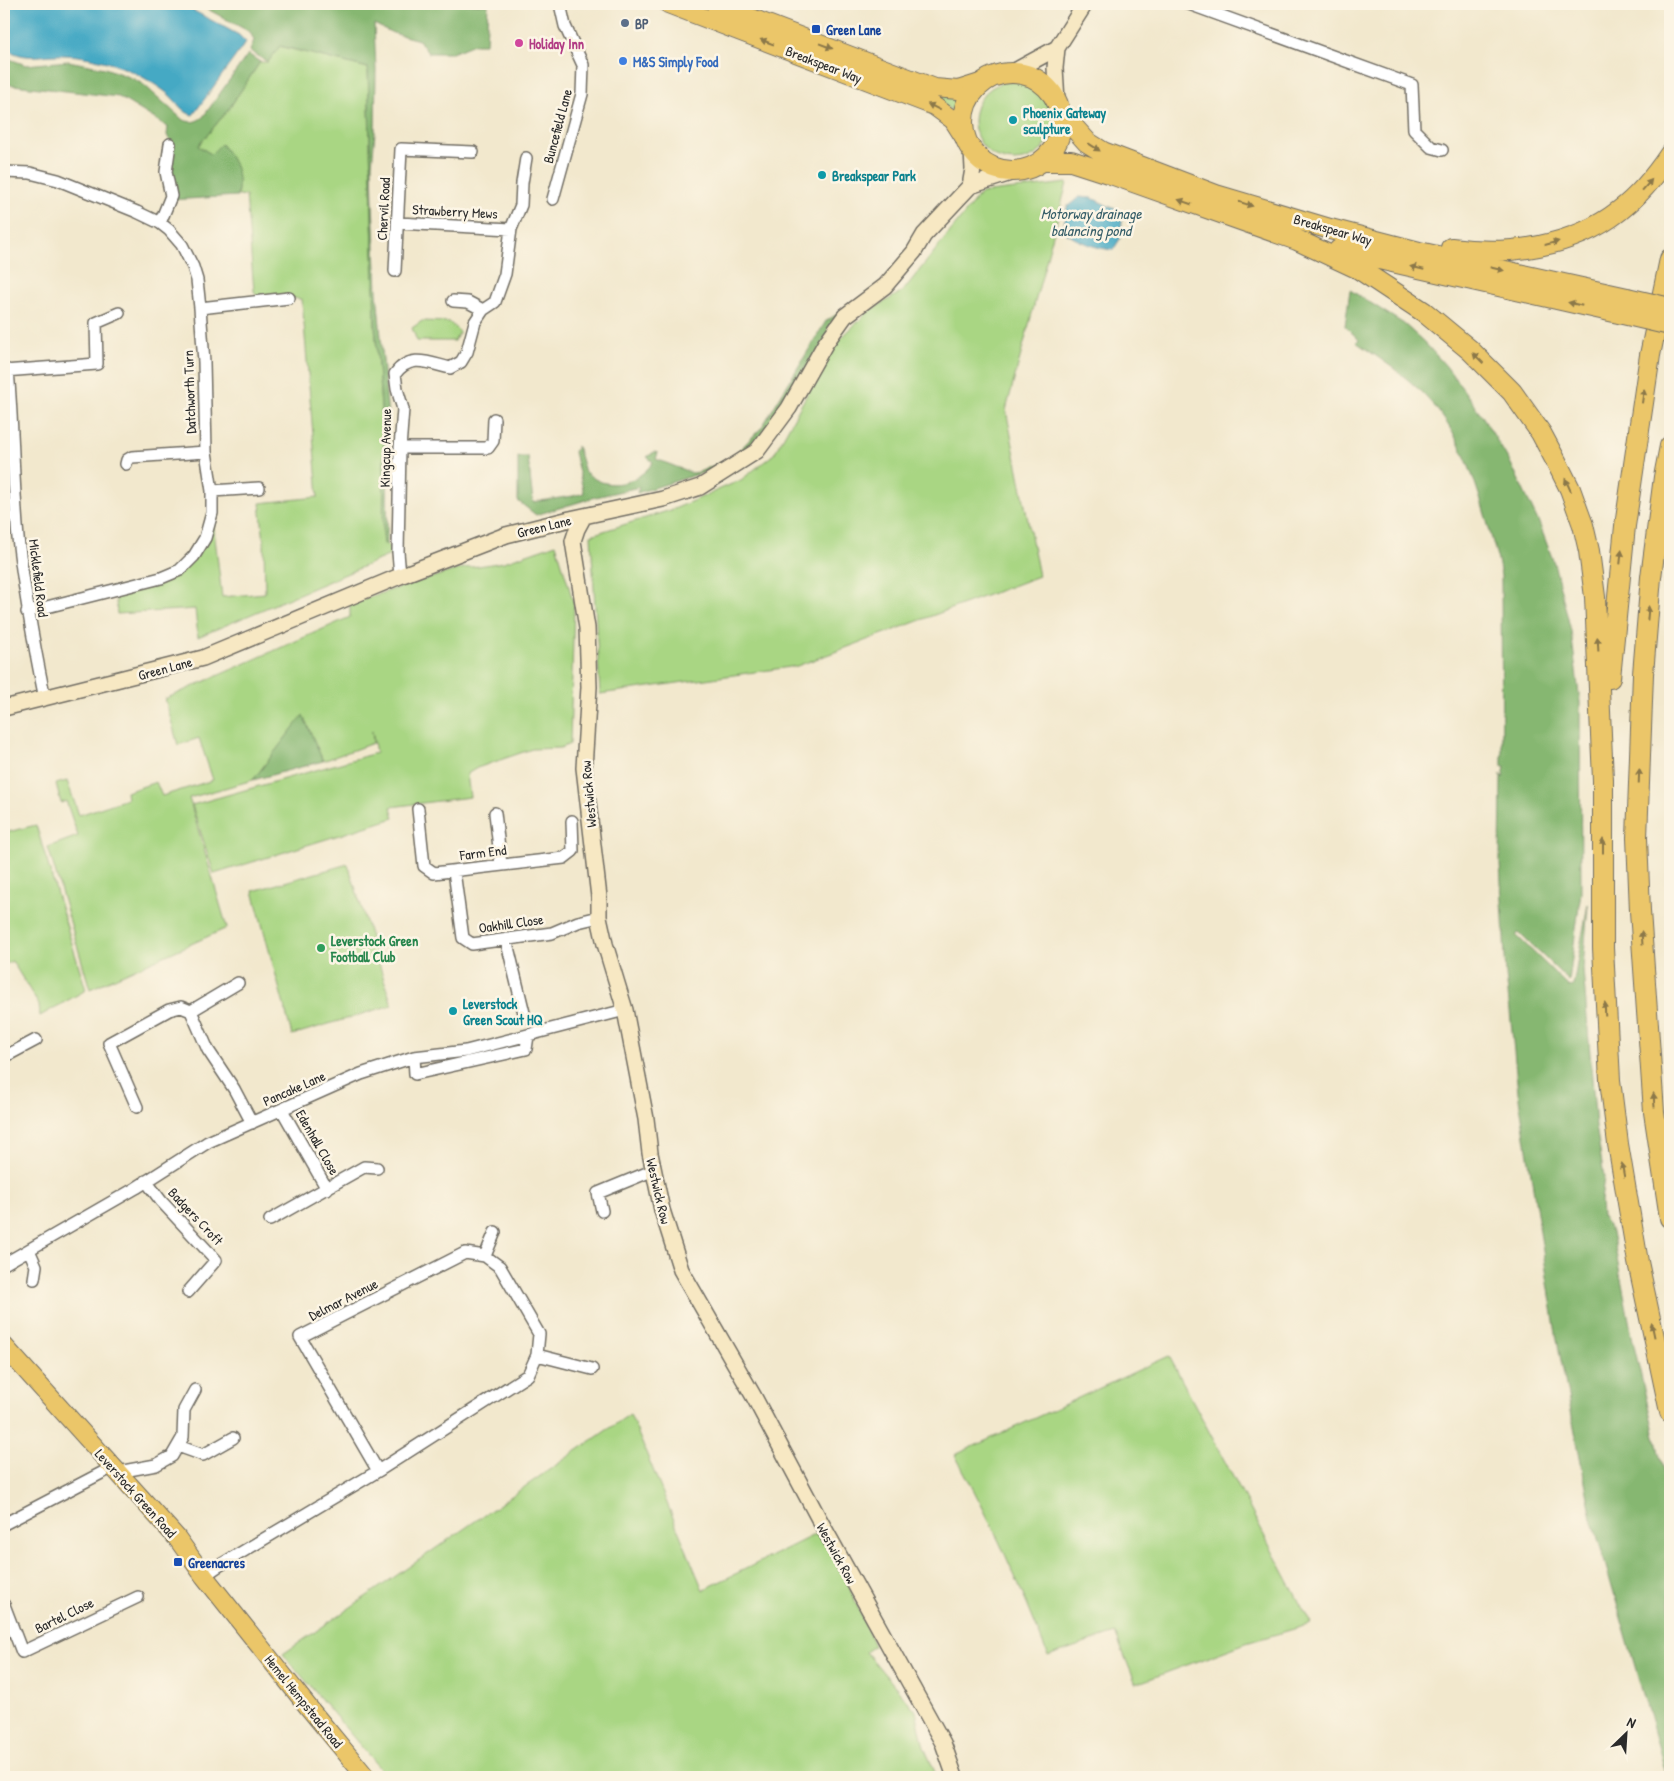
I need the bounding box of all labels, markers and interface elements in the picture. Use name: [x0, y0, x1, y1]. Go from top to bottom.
place label: BP: [635, 14, 649, 33]
marker: BP: [619, 17, 631, 29]
place label: Green Lane: [826, 20, 882, 39]
marker: Green Lane: [810, 23, 822, 35]
place label: Holiday Inn: [529, 34, 584, 55]
marker: Holiday Inn: [513, 37, 525, 49]
one-way arrow: [760, 37, 774, 45]
street label: Breakspear Way: [783, 41, 865, 88]
one-way arrow: [819, 42, 834, 50]
place label: M&S Simply Food: [633, 52, 719, 73]
marker: M&S Simply Food: [617, 55, 629, 67]
street label: Buncefield Lane: [538, 86, 576, 165]
one-way arrow: [927, 103, 941, 111]
place label: Phoenix Gateway sculpture: [1023, 103, 1106, 140]
marker: Phoenix Gateway sculpture: [1007, 114, 1019, 126]
one-way arrow: [1087, 142, 1101, 151]
place label: Breakspear Park: [832, 166, 916, 187]
marker: Breakspear Park: [816, 169, 828, 181]
street label: Chervil Road: [372, 176, 394, 241]
one-way arrow: [1641, 179, 1653, 191]
one-way arrow: [1177, 198, 1192, 205]
street label: Strawberry Mews: [412, 199, 498, 224]
one-way arrow: [1238, 200, 1253, 208]
water label: Motorway drainage balancing pond: [1041, 203, 1142, 241]
street label: Breakspear Way: [1291, 209, 1374, 250]
one-way arrow: [1544, 238, 1559, 246]
one-way arrow: [1409, 264, 1424, 272]
one-way arrow: [1489, 265, 1504, 273]
one-way arrow: [1568, 300, 1583, 308]
street label: Datchworth Turn: [178, 350, 200, 434]
one-way arrow: [1472, 352, 1484, 364]
one-way arrow: [1640, 388, 1648, 404]
street label: Kingcup Avenue: [375, 408, 396, 488]
one-way arrow: [1564, 478, 1572, 492]
street label: Green Lane: [515, 510, 574, 542]
street label: Micklefield Road: [25, 538, 53, 619]
one-way arrow: [1617, 549, 1625, 565]
one-way arrow: [1644, 605, 1652, 621]
one-way arrow: [1593, 636, 1601, 652]
street label: Green Lane: [136, 652, 195, 684]
street label: Westwick Row: [576, 759, 600, 828]
one-way arrow: [1636, 767, 1644, 783]
one-way arrow: [1599, 838, 1607, 854]
street label: Farm End: [458, 840, 508, 864]
street label: Oakhill Close: [477, 909, 545, 937]
one-way arrow: [1638, 930, 1646, 946]
place label: Leverstock Green Football Club: [330, 931, 418, 966]
marker: Leverstock Green Football Club: [315, 942, 327, 954]
place label: Leverstock Green Scout HQ: [463, 994, 543, 1029]
one-way arrow: [1601, 1000, 1609, 1016]
marker: Leverstock Green Scout HQ: [447, 1005, 459, 1017]
street label: Pancake Lane: [260, 1066, 329, 1110]
one-way arrow: [1649, 1092, 1657, 1108]
street label: Edenhall Close: [292, 1106, 344, 1178]
street label: Westwick Row: [642, 1156, 676, 1226]
one-way arrow: [1618, 1162, 1626, 1178]
street label: Badgers Croft: [164, 1183, 228, 1250]
street label: Delmar Avenue: [305, 1273, 381, 1325]
one-way arrow: [1648, 1321, 1656, 1337]
street label: Leverstock Green Road: [91, 1445, 181, 1542]
street label: Westwick Row: [812, 1519, 862, 1587]
place label: Greenacres: [188, 1553, 245, 1572]
marker: Greenacres: [172, 1556, 184, 1568]
street label: Bartel Close: [31, 1592, 97, 1637]
street label: Hemel Hempstead Road: [260, 1650, 348, 1753]
north arrow: [1602, 1708, 1652, 1758]
text: N: [1624, 1712, 1640, 1732]

